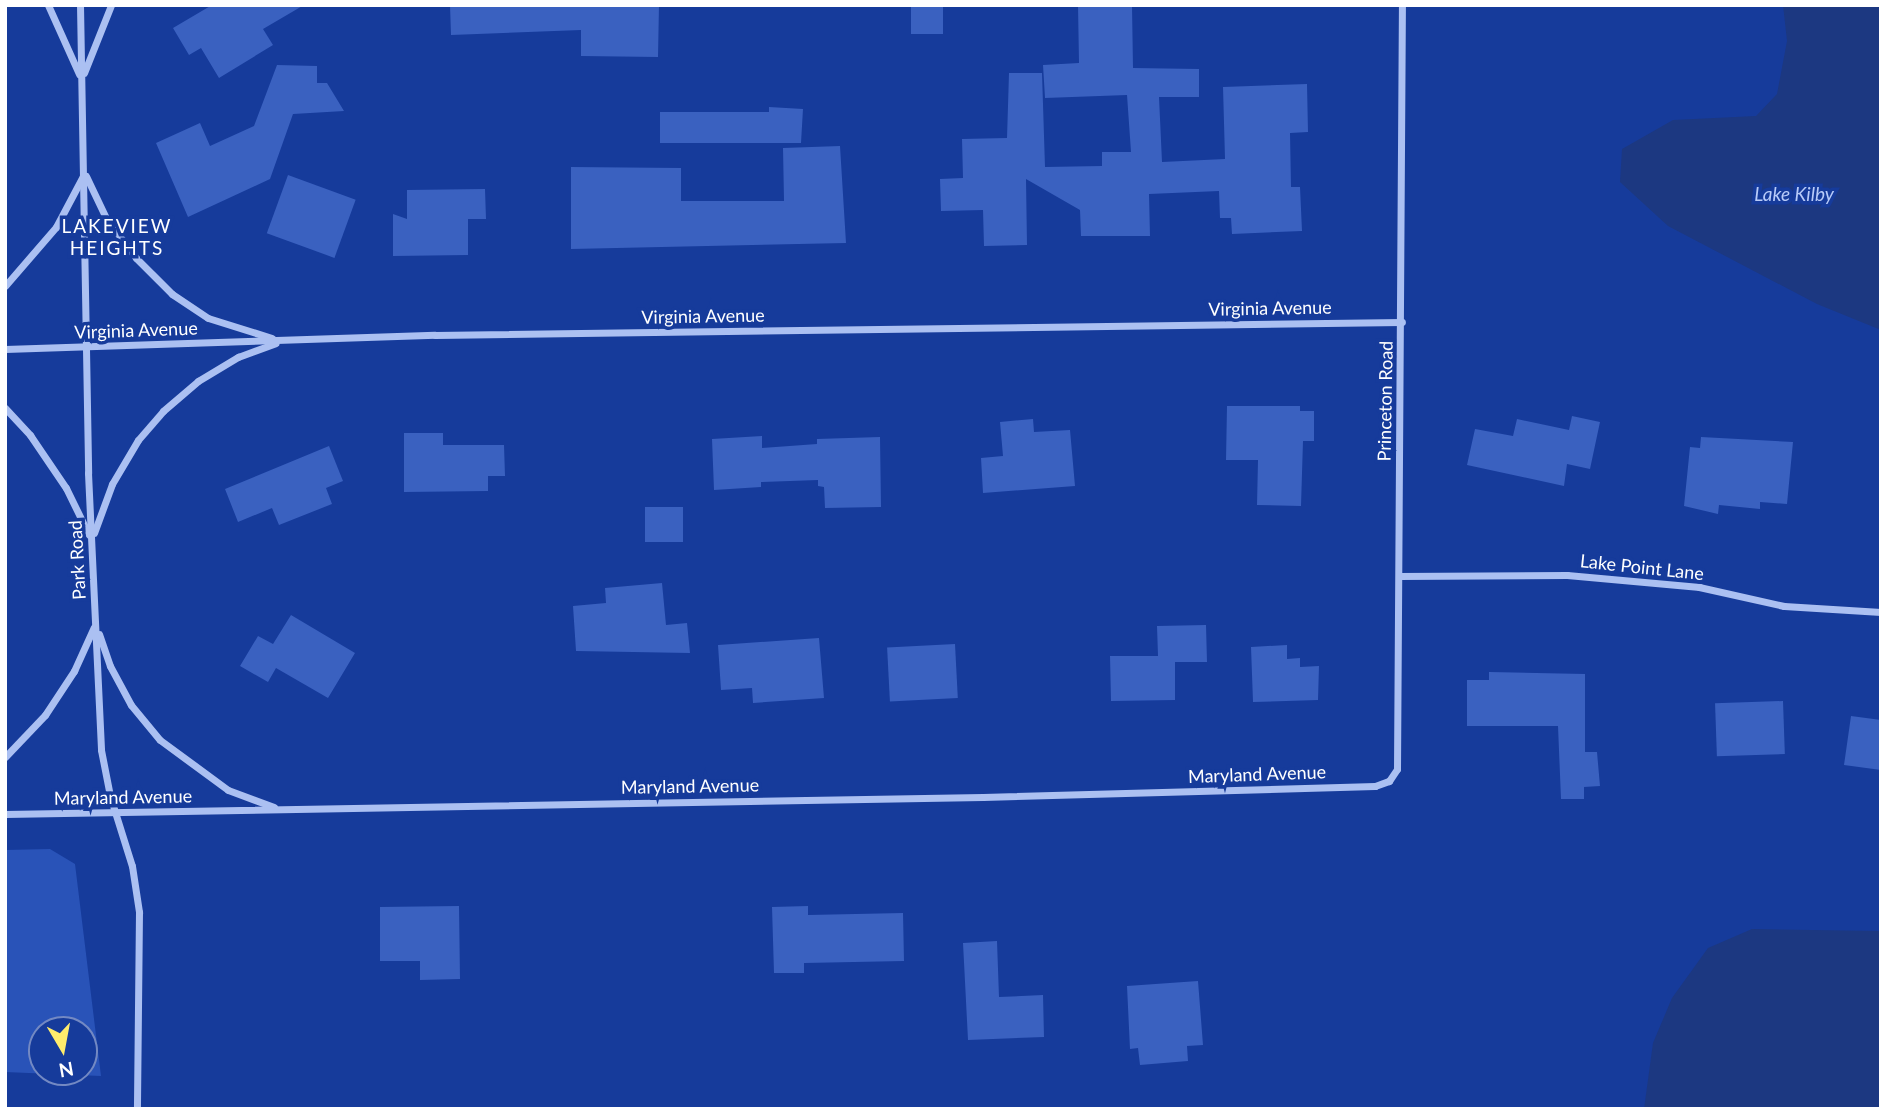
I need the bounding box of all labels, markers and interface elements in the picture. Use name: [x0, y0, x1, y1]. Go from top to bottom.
water label: Lake Kilby: [1754, 183, 1834, 205]
district label: LAKEVIEW HEIGHTS: [62, 215, 172, 259]
street label: Virginia Avenue: [1208, 296, 1332, 320]
street label: Virginia Avenue: [641, 304, 765, 328]
street label: Virginia Avenue: [74, 317, 198, 343]
street label: Princeton Road: [1373, 341, 1397, 461]
street label: Park Road: [64, 520, 90, 600]
street label: Lake Point Lane: [1579, 550, 1705, 584]
street label: Maryland Avenue: [1187, 761, 1327, 787]
street label: Maryland Avenue: [620, 774, 760, 798]
street label: Maryland Avenue: [53, 785, 193, 809]
north arrow: [28, 1016, 98, 1086]
text: N: [57, 1058, 76, 1083]

